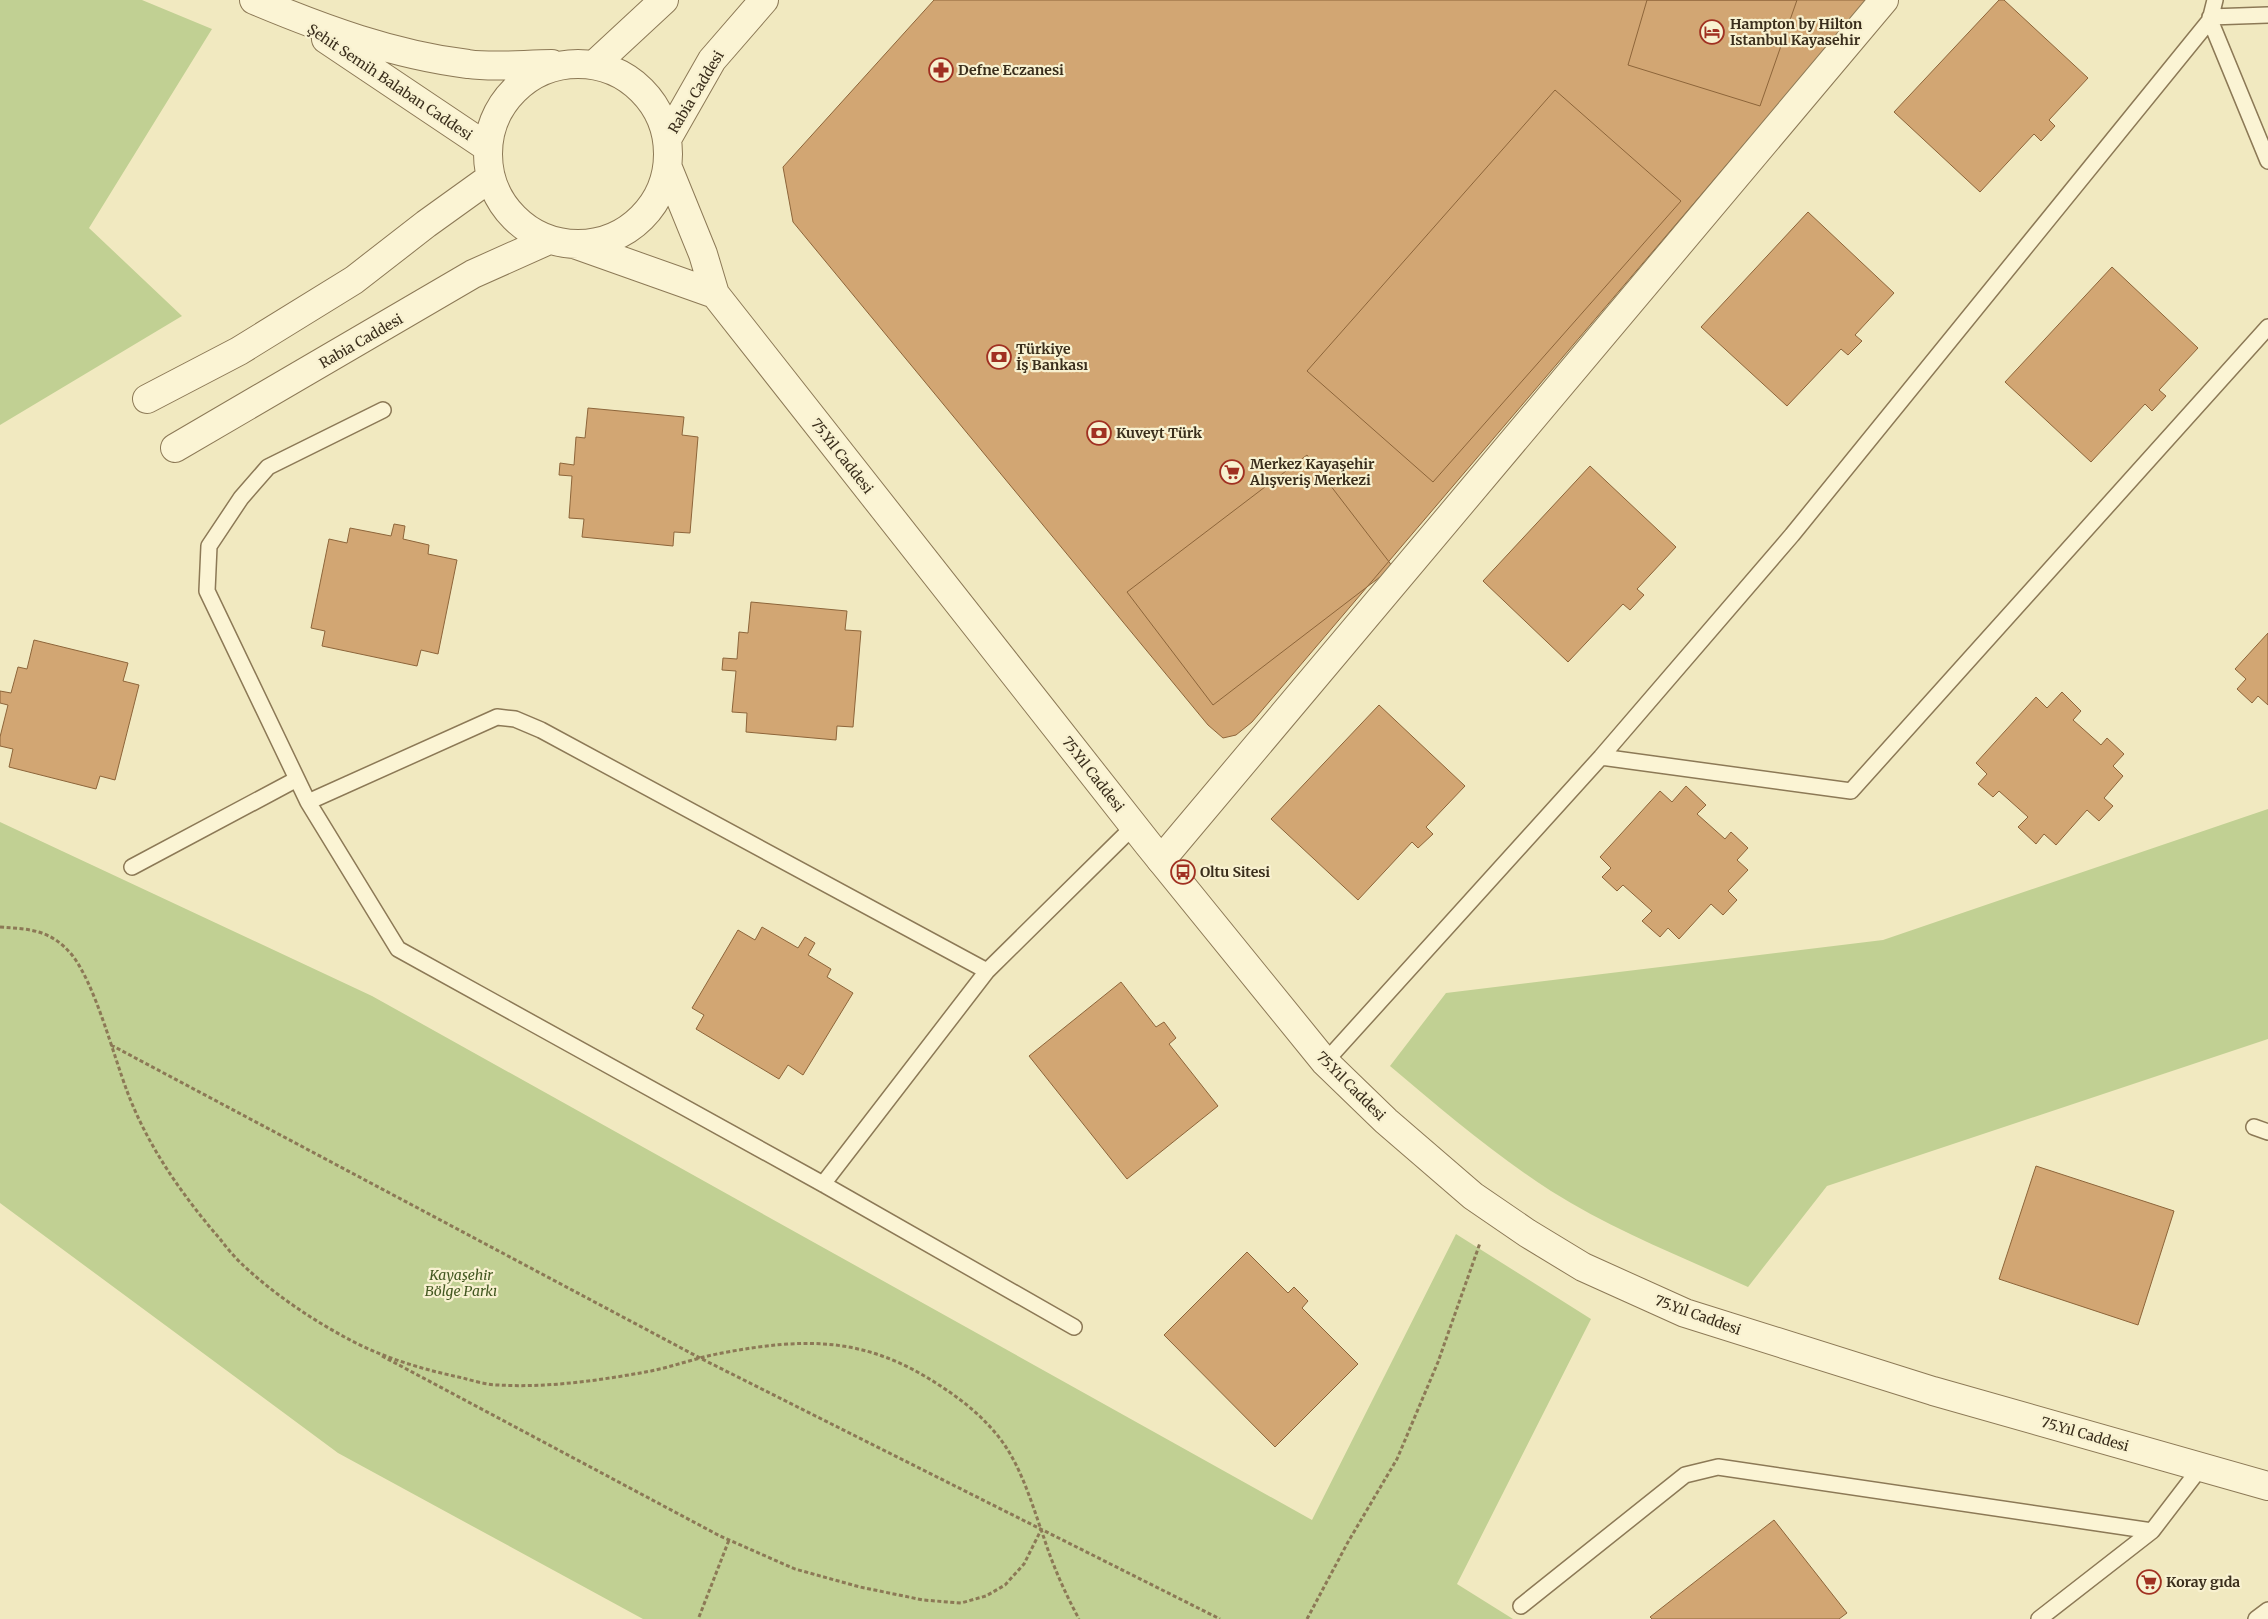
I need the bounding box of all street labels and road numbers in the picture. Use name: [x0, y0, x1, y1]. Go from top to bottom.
street label: Şehit Semih Balaban Caddesi: [304, 20, 476, 144]
street label: Rabia Caddesi: [664, 47, 728, 137]
street label: Rabia Caddesi: [316, 310, 406, 372]
street label: 75.Yıl Caddesi: [807, 415, 877, 498]
street label: 75.Yıl Caddesi: [1058, 733, 1128, 816]
street label: 75.Yıl Caddesi: [1313, 1048, 1390, 1125]
street label: 75.Yıl Caddesi: [1652, 1291, 1744, 1339]
street label: 75.Yıl Caddesi: [2039, 1413, 2131, 1455]

